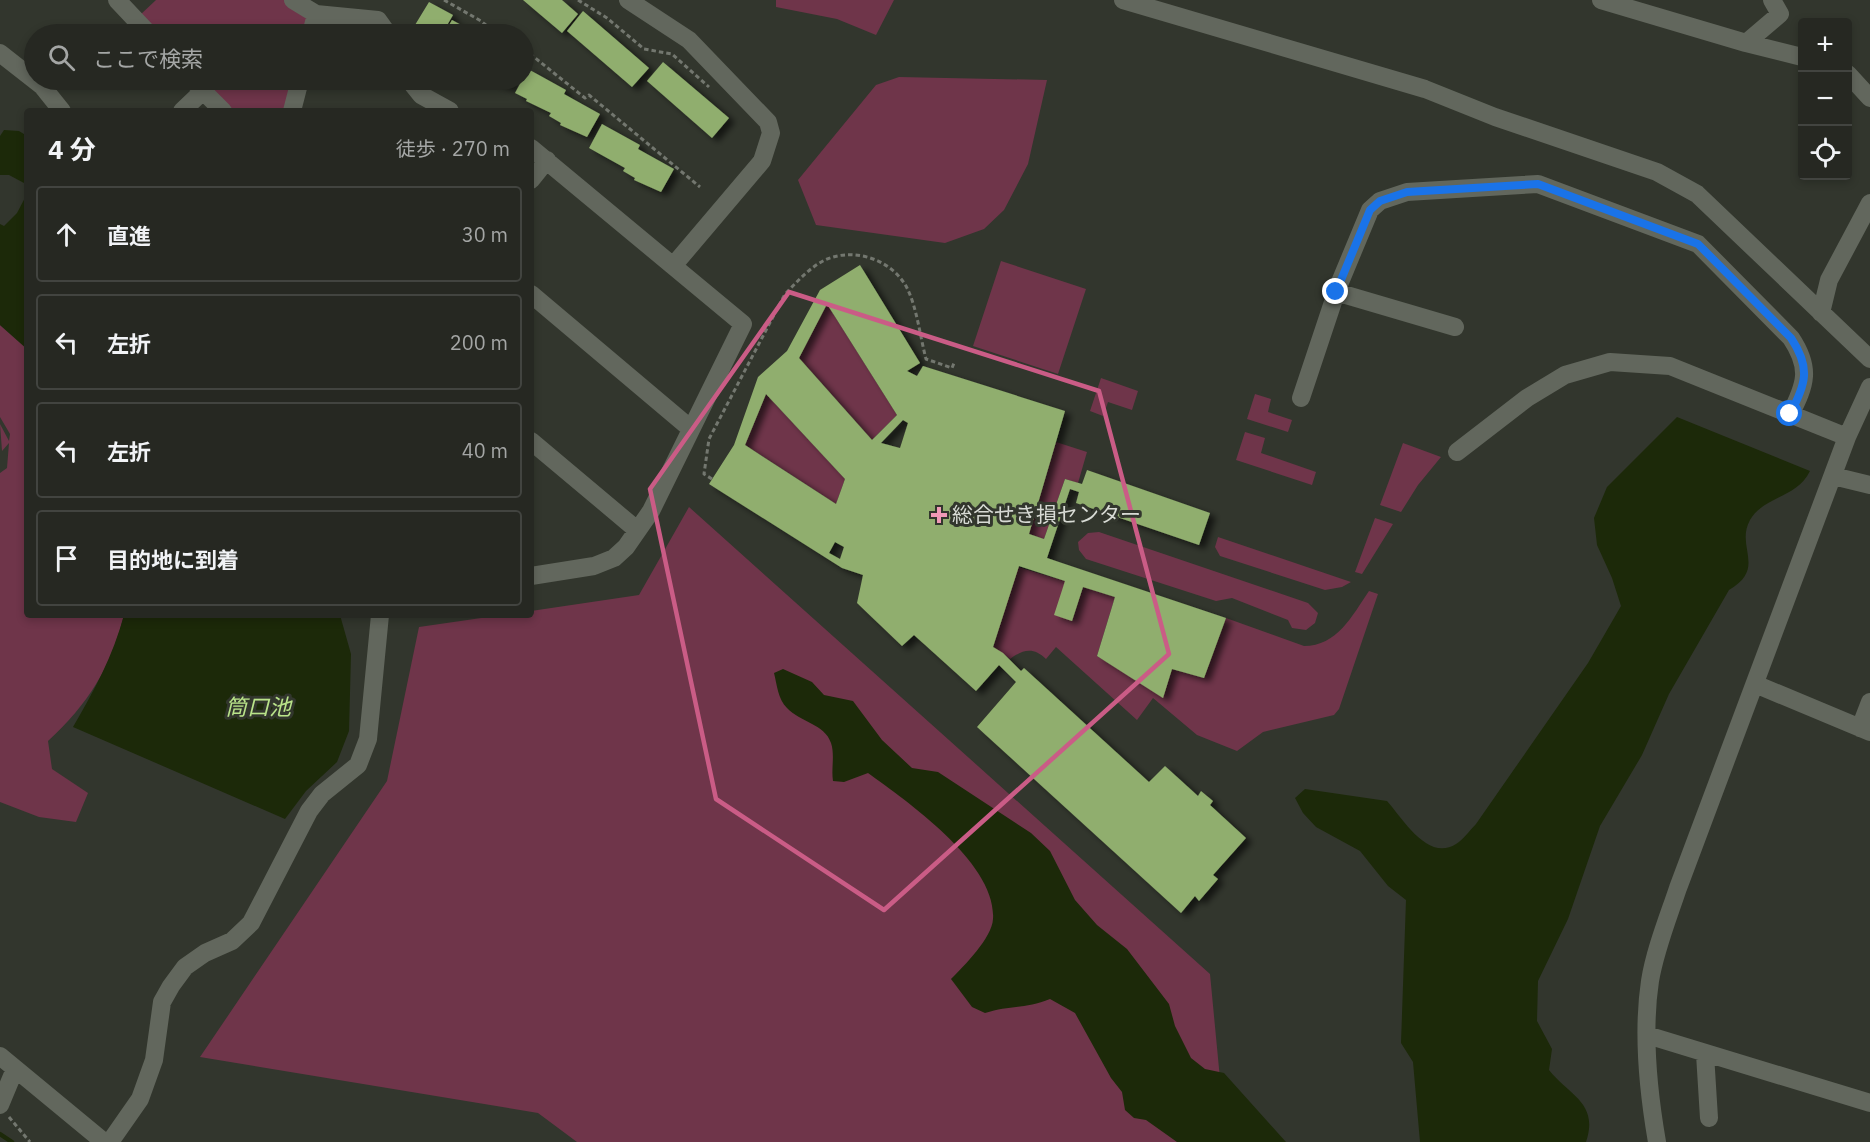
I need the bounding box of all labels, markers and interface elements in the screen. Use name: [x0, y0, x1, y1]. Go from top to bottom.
map controls: [1798, 18, 1852, 180]
button: +: [1798, 18, 1852, 72]
search box: [24, 24, 534, 90]
icon: search: [45, 41, 78, 74]
text: ここで検索: [93, 44, 203, 73]
button: −: [1798, 72, 1852, 126]
button: locate: [1798, 126, 1852, 180]
text: 4 分: [48, 132, 96, 166]
text: 徒歩 · 270 m: [396, 135, 510, 162]
icon: ahead: [50, 218, 83, 251]
text: 直進: [107, 221, 151, 250]
text: 30 m: [462, 221, 508, 248]
route end: [1322, 278, 1348, 304]
icon: left: [50, 326, 83, 359]
text: 左折: [107, 329, 151, 358]
text: 200 m: [450, 329, 508, 356]
route start: [1776, 400, 1802, 426]
icon: left: [50, 434, 83, 467]
text: 左折: [107, 437, 151, 466]
text: 40 m: [462, 437, 508, 464]
place label: 総合せき損センター: [952, 500, 1141, 528]
marker: 総合せき損センター: [930, 506, 948, 524]
icon: arrive: [50, 542, 83, 575]
text: 目的地に到着: [107, 545, 239, 574]
water label: 筒口池: [225, 692, 293, 721]

